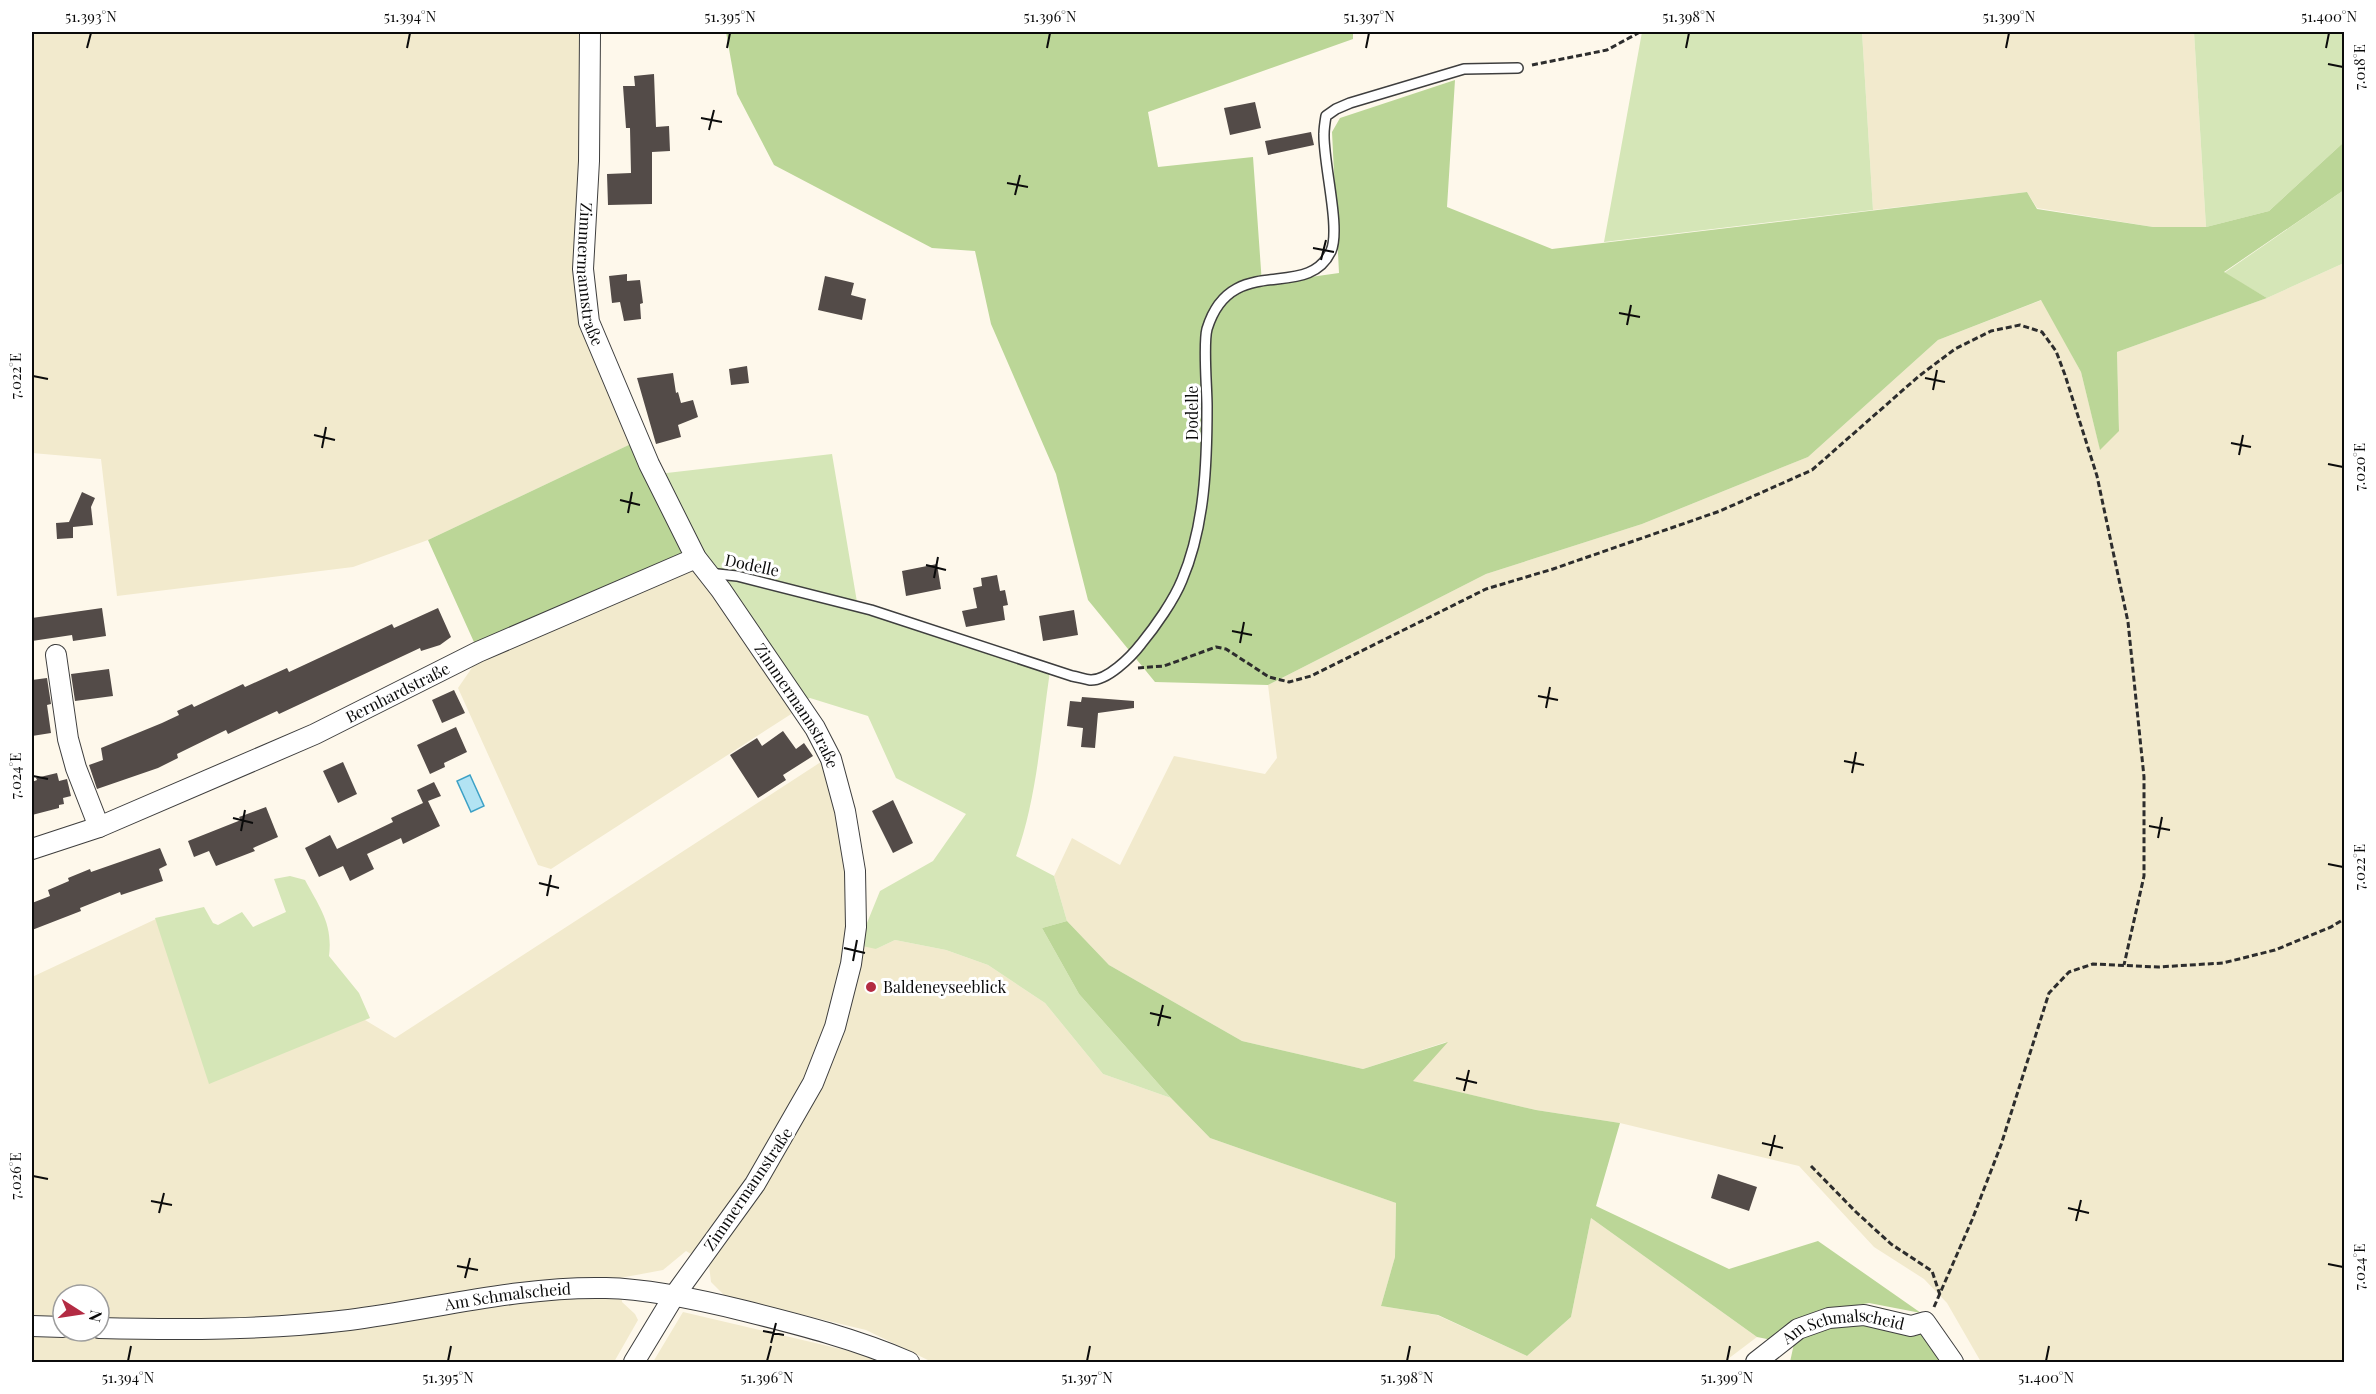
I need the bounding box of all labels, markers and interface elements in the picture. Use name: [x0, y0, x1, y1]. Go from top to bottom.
text: 51.393°N: [65, 6, 117, 26]
text: 51.394°N: [384, 6, 437, 26]
text: 51.395°N: [704, 6, 756, 26]
text: 51.396°N: [1023, 6, 1077, 26]
text: 51.397°N: [1343, 6, 1395, 26]
text: 51.398°N: [1662, 6, 1716, 26]
text: 51.399°N: [1983, 6, 2036, 26]
text: 51.400°N: [2301, 6, 2357, 26]
text: 7.018°E: [2349, 44, 2369, 90]
street label: Zimmermannstraße: [573, 202, 609, 349]
text: 7.022°E: [5, 353, 25, 399]
street label: Dodelle: [1181, 386, 1202, 440]
text: 7.020°E: [2349, 443, 2369, 491]
street label: Dodelle: [723, 549, 781, 580]
street label: Zimmermannstraße: [750, 639, 844, 770]
street label: Bernhardstraße: [342, 657, 453, 727]
text: 7.024°E: [5, 753, 25, 799]
text: 7.022°E: [2349, 844, 2369, 890]
place label: Baldeneyseeblick: [883, 976, 1006, 997]
marker: Baldeneyseeblick: [864, 980, 878, 994]
street label: Zimmermannstraße: [698, 1123, 797, 1254]
text: 7.026°E: [5, 1152, 25, 1200]
text: 7.024°E: [2349, 1244, 2369, 1290]
street label: Am Schmalscheid: [442, 1277, 572, 1315]
north arrow: [51, 1283, 111, 1343]
street label: Am Schmalscheid: [1776, 1304, 1907, 1349]
text: N: [85, 1308, 108, 1324]
text: 51.394°N: [102, 1367, 155, 1387]
text: 51.395°N: [422, 1367, 474, 1387]
text: 51.396°N: [740, 1367, 794, 1387]
text: 51.397°N: [1061, 1367, 1113, 1387]
text: 51.398°N: [1380, 1367, 1434, 1387]
text: 51.399°N: [1701, 1367, 1754, 1387]
text: 51.400°N: [2018, 1367, 2074, 1387]

